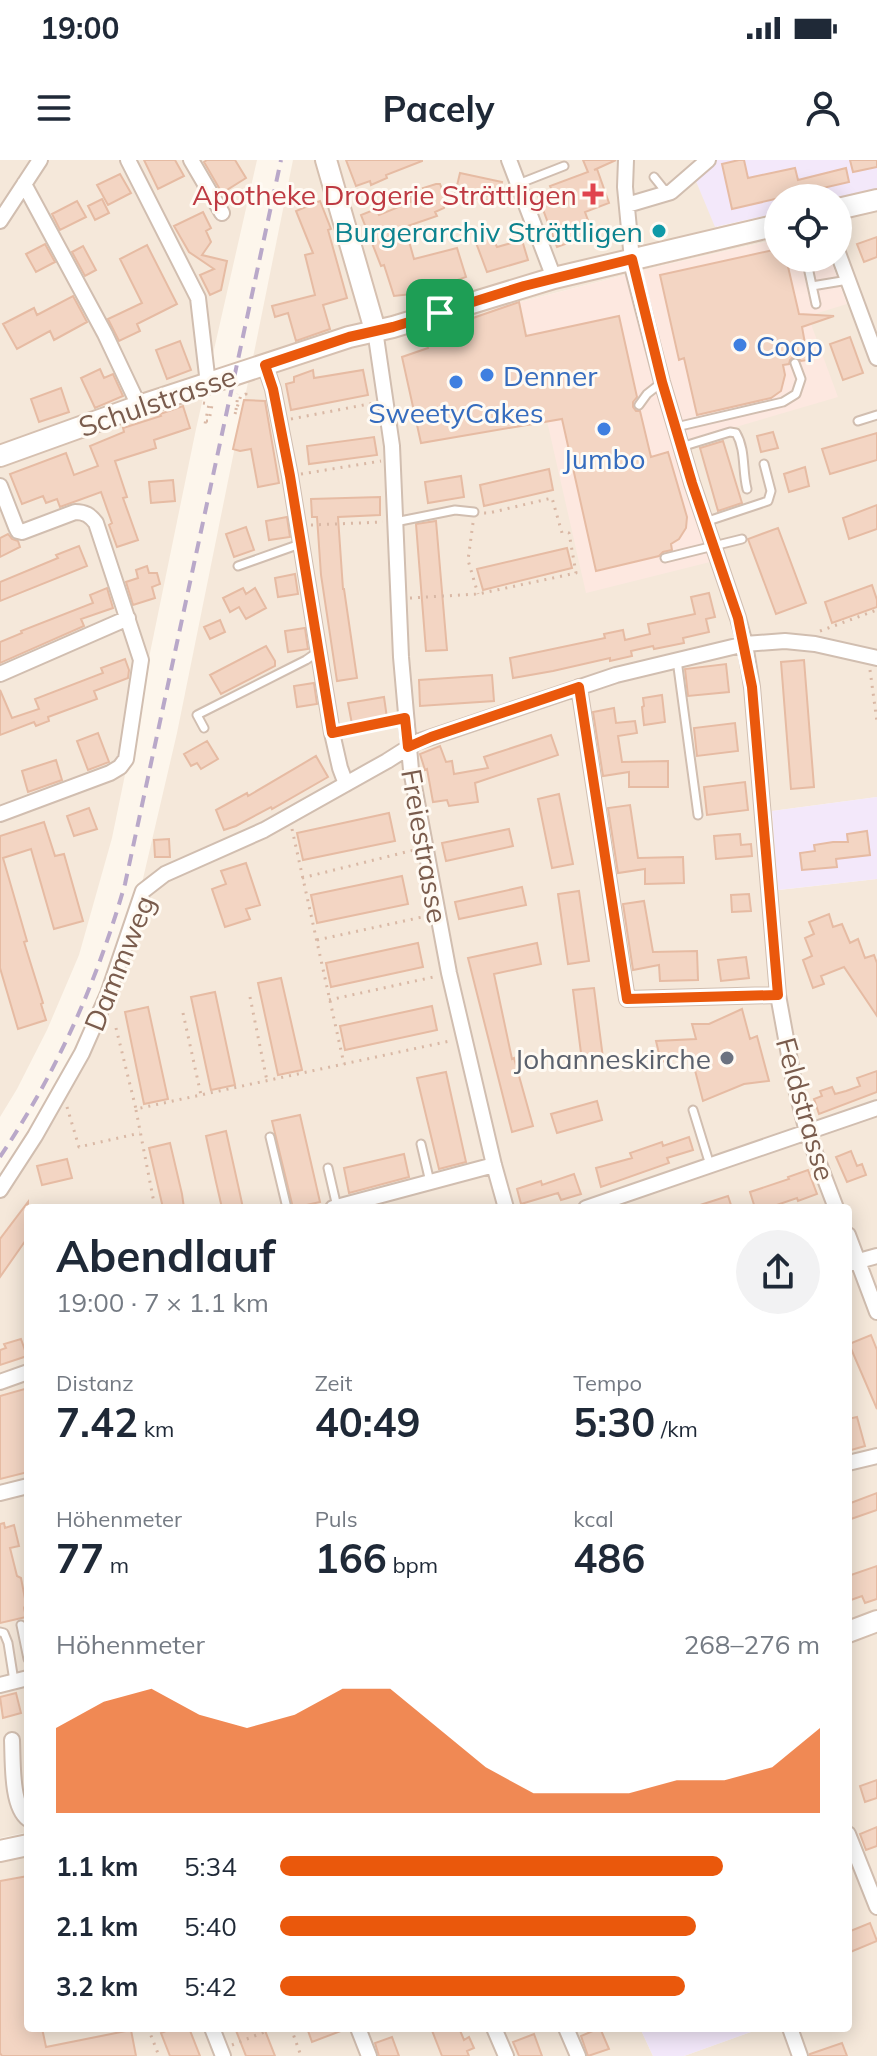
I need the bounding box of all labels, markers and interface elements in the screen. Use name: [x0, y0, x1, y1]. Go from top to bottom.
text: 19:00: [40, 9, 119, 47]
icon: menu: [32, 86, 76, 130]
text: Pacely: [383, 86, 494, 131]
icon: person: [801, 86, 845, 130]
place label: Apotheke Drogerie Strättligen: [192, 177, 577, 212]
map controls: [764, 184, 852, 272]
button: locate: [764, 184, 852, 272]
marker: Apotheke Drogerie Strättligen: [584, 185, 602, 203]
place label: Burgerarchiv Strättligen: [335, 214, 643, 249]
marker: Burgerarchiv Strättligen: [650, 222, 668, 240]
pin: [406, 279, 474, 347]
icon: arrive: [418, 291, 462, 335]
place label: Coop: [756, 328, 823, 363]
marker: Coop: [731, 336, 749, 354]
street label: Schulstrasse: [74, 358, 240, 444]
place label: Denner: [503, 358, 598, 393]
marker: Denner: [478, 366, 496, 384]
marker: SweetyCakes: [447, 373, 465, 391]
place label: SweetyCakes: [368, 395, 544, 430]
marker: Jumbo: [595, 420, 613, 438]
place label: Jumbo: [563, 441, 645, 476]
street label: Freiestrasse: [394, 766, 456, 926]
street label: Dammweg: [76, 890, 162, 1036]
street label: Feldstrasse: [769, 1033, 843, 1185]
place label: Johanneskirche: [514, 1041, 711, 1076]
marker: Johanneskirche: [718, 1049, 736, 1067]
text: Abendlauf: [56, 1228, 275, 1283]
button: share: [736, 1230, 820, 1314]
text: 19:00 · 7 × 1.1 km: [56, 1286, 269, 1319]
text: Distanz: [56, 1369, 134, 1397]
text: Zeit: [315, 1369, 352, 1397]
text: Tempo: [573, 1369, 642, 1397]
text: 7.42: [56, 1397, 138, 1447]
text: 40:49: [315, 1397, 421, 1447]
text: 5:30: [573, 1397, 655, 1447]
text: km: [138, 1415, 174, 1443]
text: /km: [655, 1415, 698, 1443]
text: Höhenmeter: [56, 1505, 182, 1533]
text: Puls: [315, 1505, 358, 1533]
text: kcal: [573, 1505, 614, 1533]
text: 77: [56, 1533, 104, 1583]
text: 166: [315, 1533, 387, 1583]
text: 486: [573, 1533, 645, 1583]
text: m: [104, 1551, 129, 1579]
text: bpm: [387, 1551, 438, 1579]
text: Höhenmeter: [56, 1628, 205, 1661]
text: 268–276 m: [684, 1628, 820, 1661]
text: 1.1 km: [56, 1850, 139, 1883]
text: 5:34: [184, 1850, 237, 1883]
text: 2.1 km: [56, 1910, 139, 1943]
text: 5:40: [184, 1910, 237, 1943]
text: 3.2 km: [56, 1970, 139, 2003]
text: 5:42: [184, 1970, 237, 2003]

